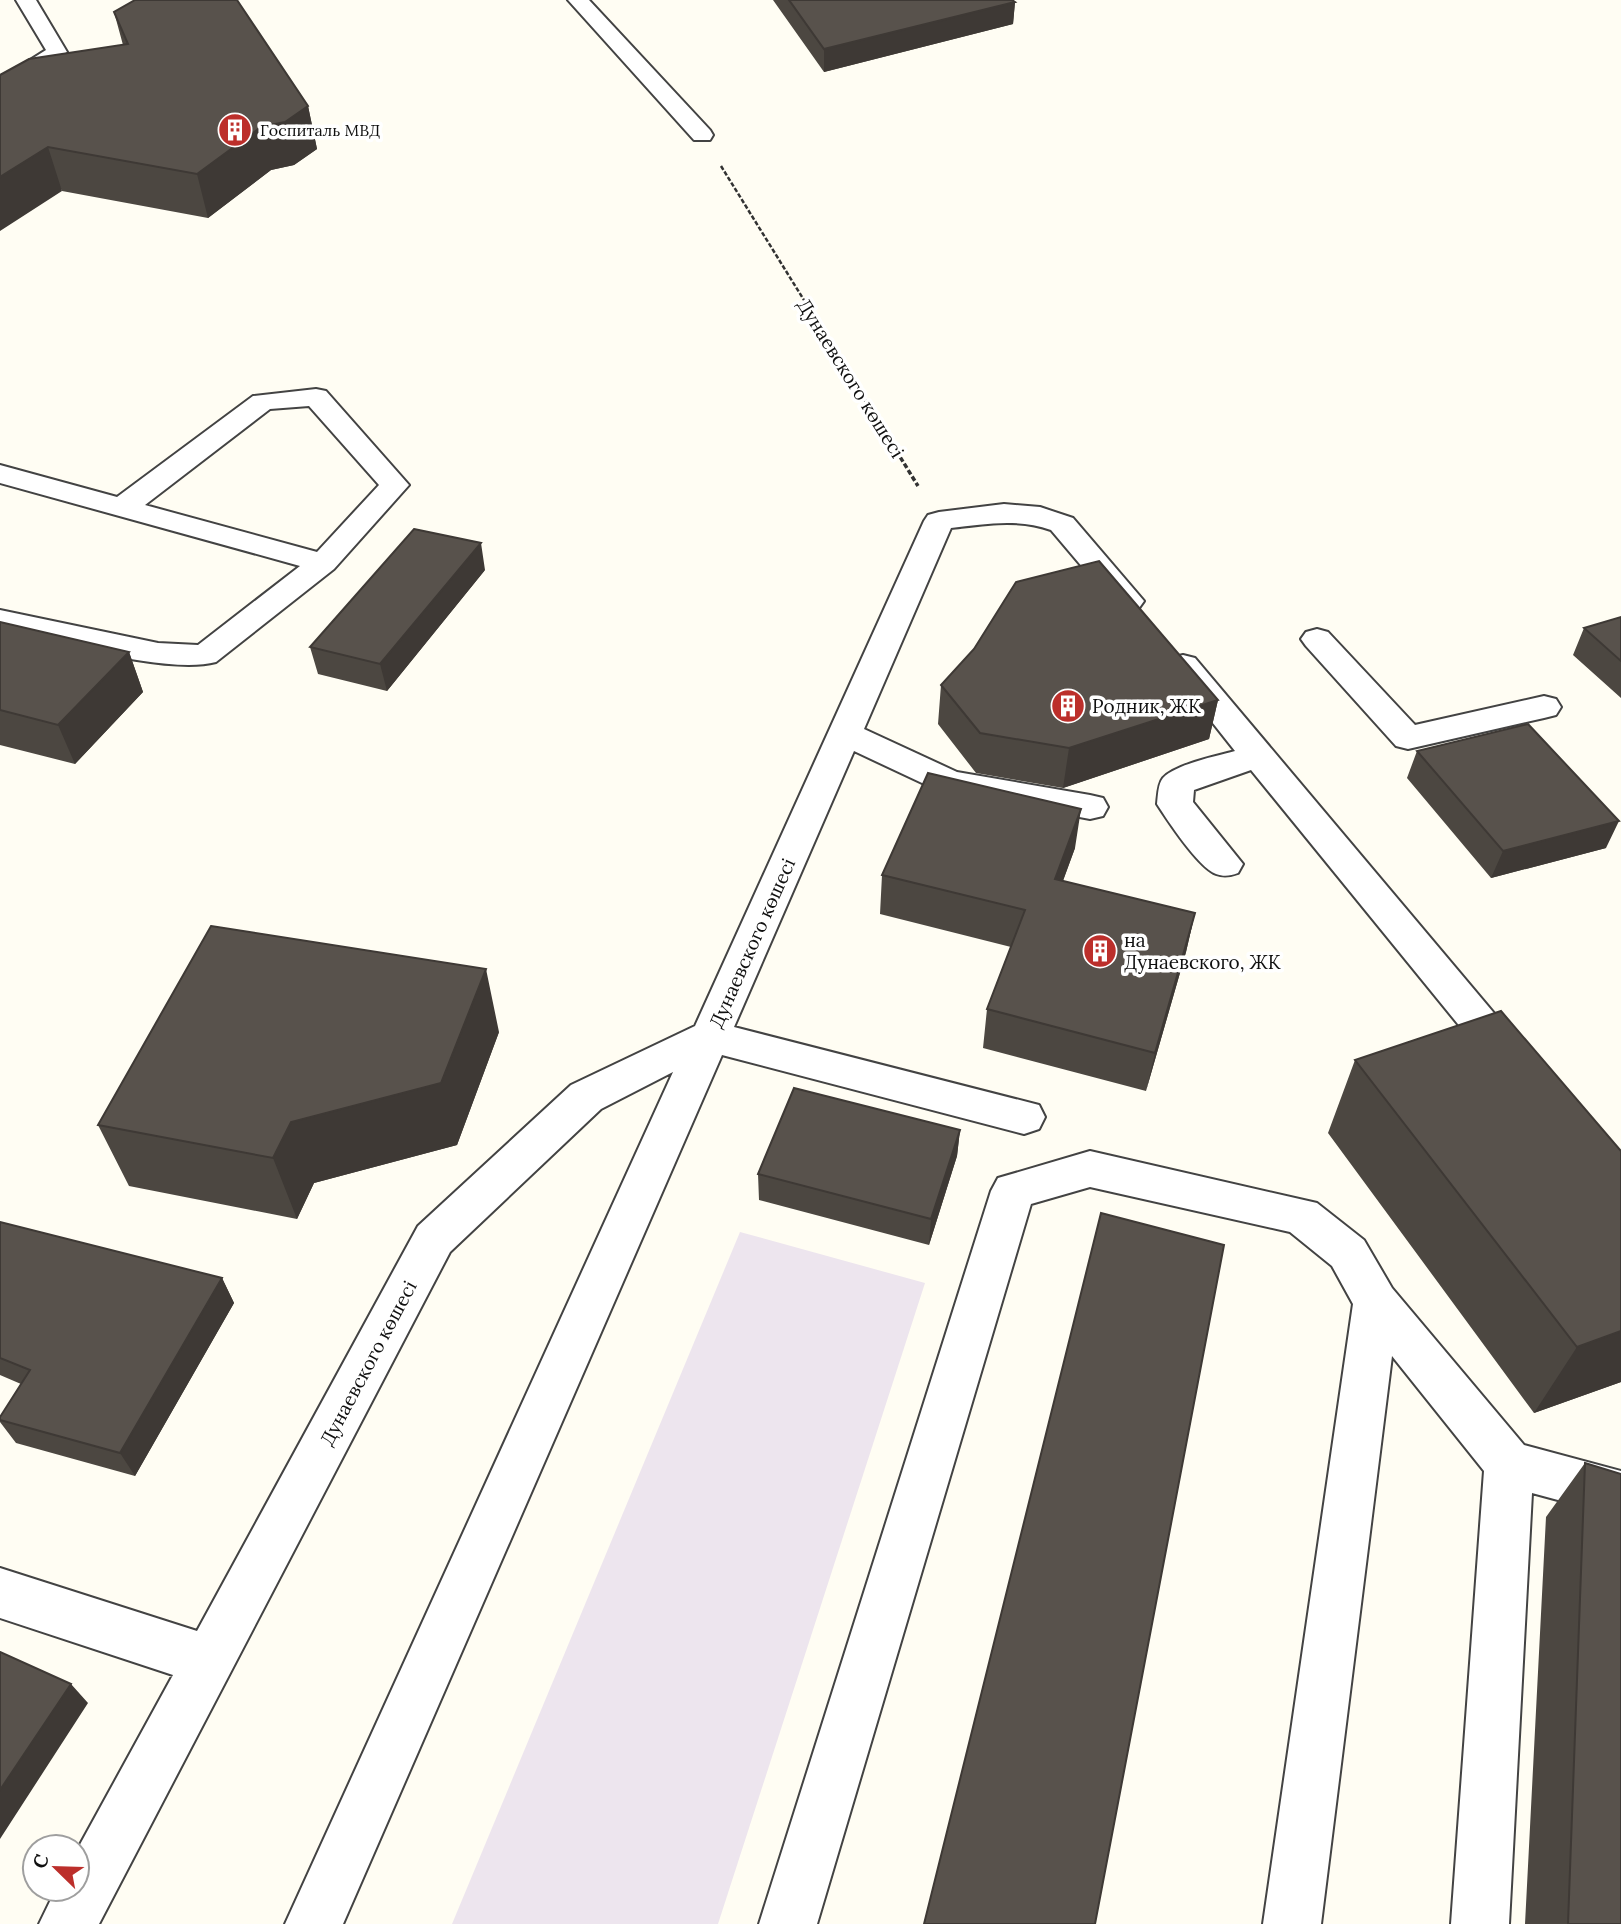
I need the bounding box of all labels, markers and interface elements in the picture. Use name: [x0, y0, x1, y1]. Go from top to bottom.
building icon: Госпиталь МВД: [216, 111, 254, 149]
place label: Госпиталь МВД: [260, 120, 380, 140]
street label: Дунаевского көшесі: [792, 294, 910, 462]
building icon: Родник, ЖК: [1049, 687, 1087, 725]
place label: Родник, ЖК: [1092, 694, 1201, 718]
street label: Дунаевского көшесі: [704, 854, 800, 1032]
place label: на Дунаевского, ЖК: [1124, 928, 1281, 974]
building icon: на Дунаевского, ЖК: [1081, 932, 1119, 970]
street label: Дунаевского көшесі: [314, 1276, 422, 1450]
north arrow: [21, 1833, 91, 1903]
text: С: [27, 1851, 54, 1872]

